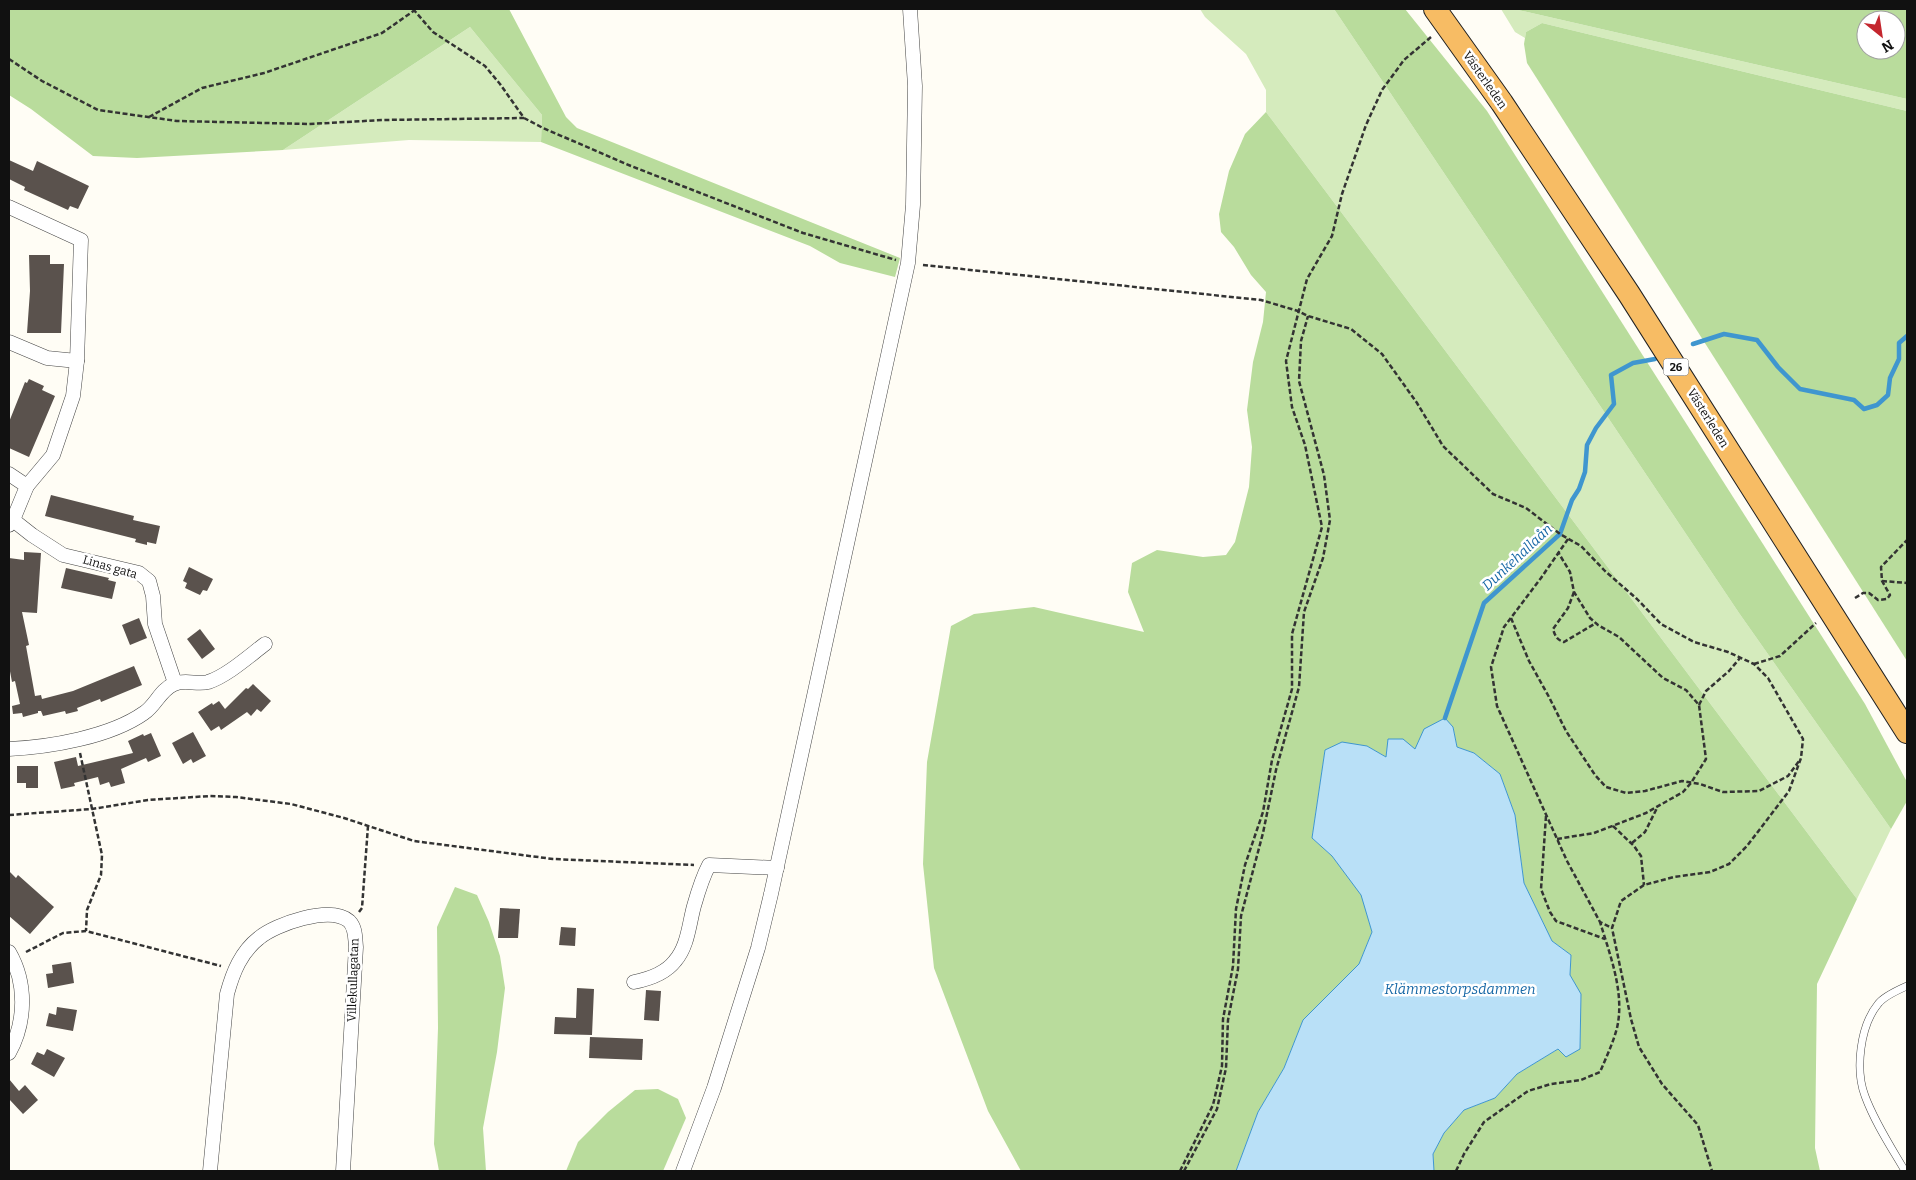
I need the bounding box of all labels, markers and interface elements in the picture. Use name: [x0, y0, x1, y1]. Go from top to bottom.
north arrow: [1856, 10, 1906, 60]
text: N: [1878, 36, 1896, 56]
street label: Västerleden: [1460, 49, 1510, 112]
road number: 26: [1664, 358, 1688, 376]
street label: Västerleden: [1684, 386, 1732, 450]
water label: Dunkehallaån: [1479, 520, 1556, 594]
street label: Linas gata: [81, 553, 139, 582]
street label: Villekullagatan: [345, 938, 361, 1022]
water label: Klämmestorpsdammen: [1384, 981, 1536, 998]

